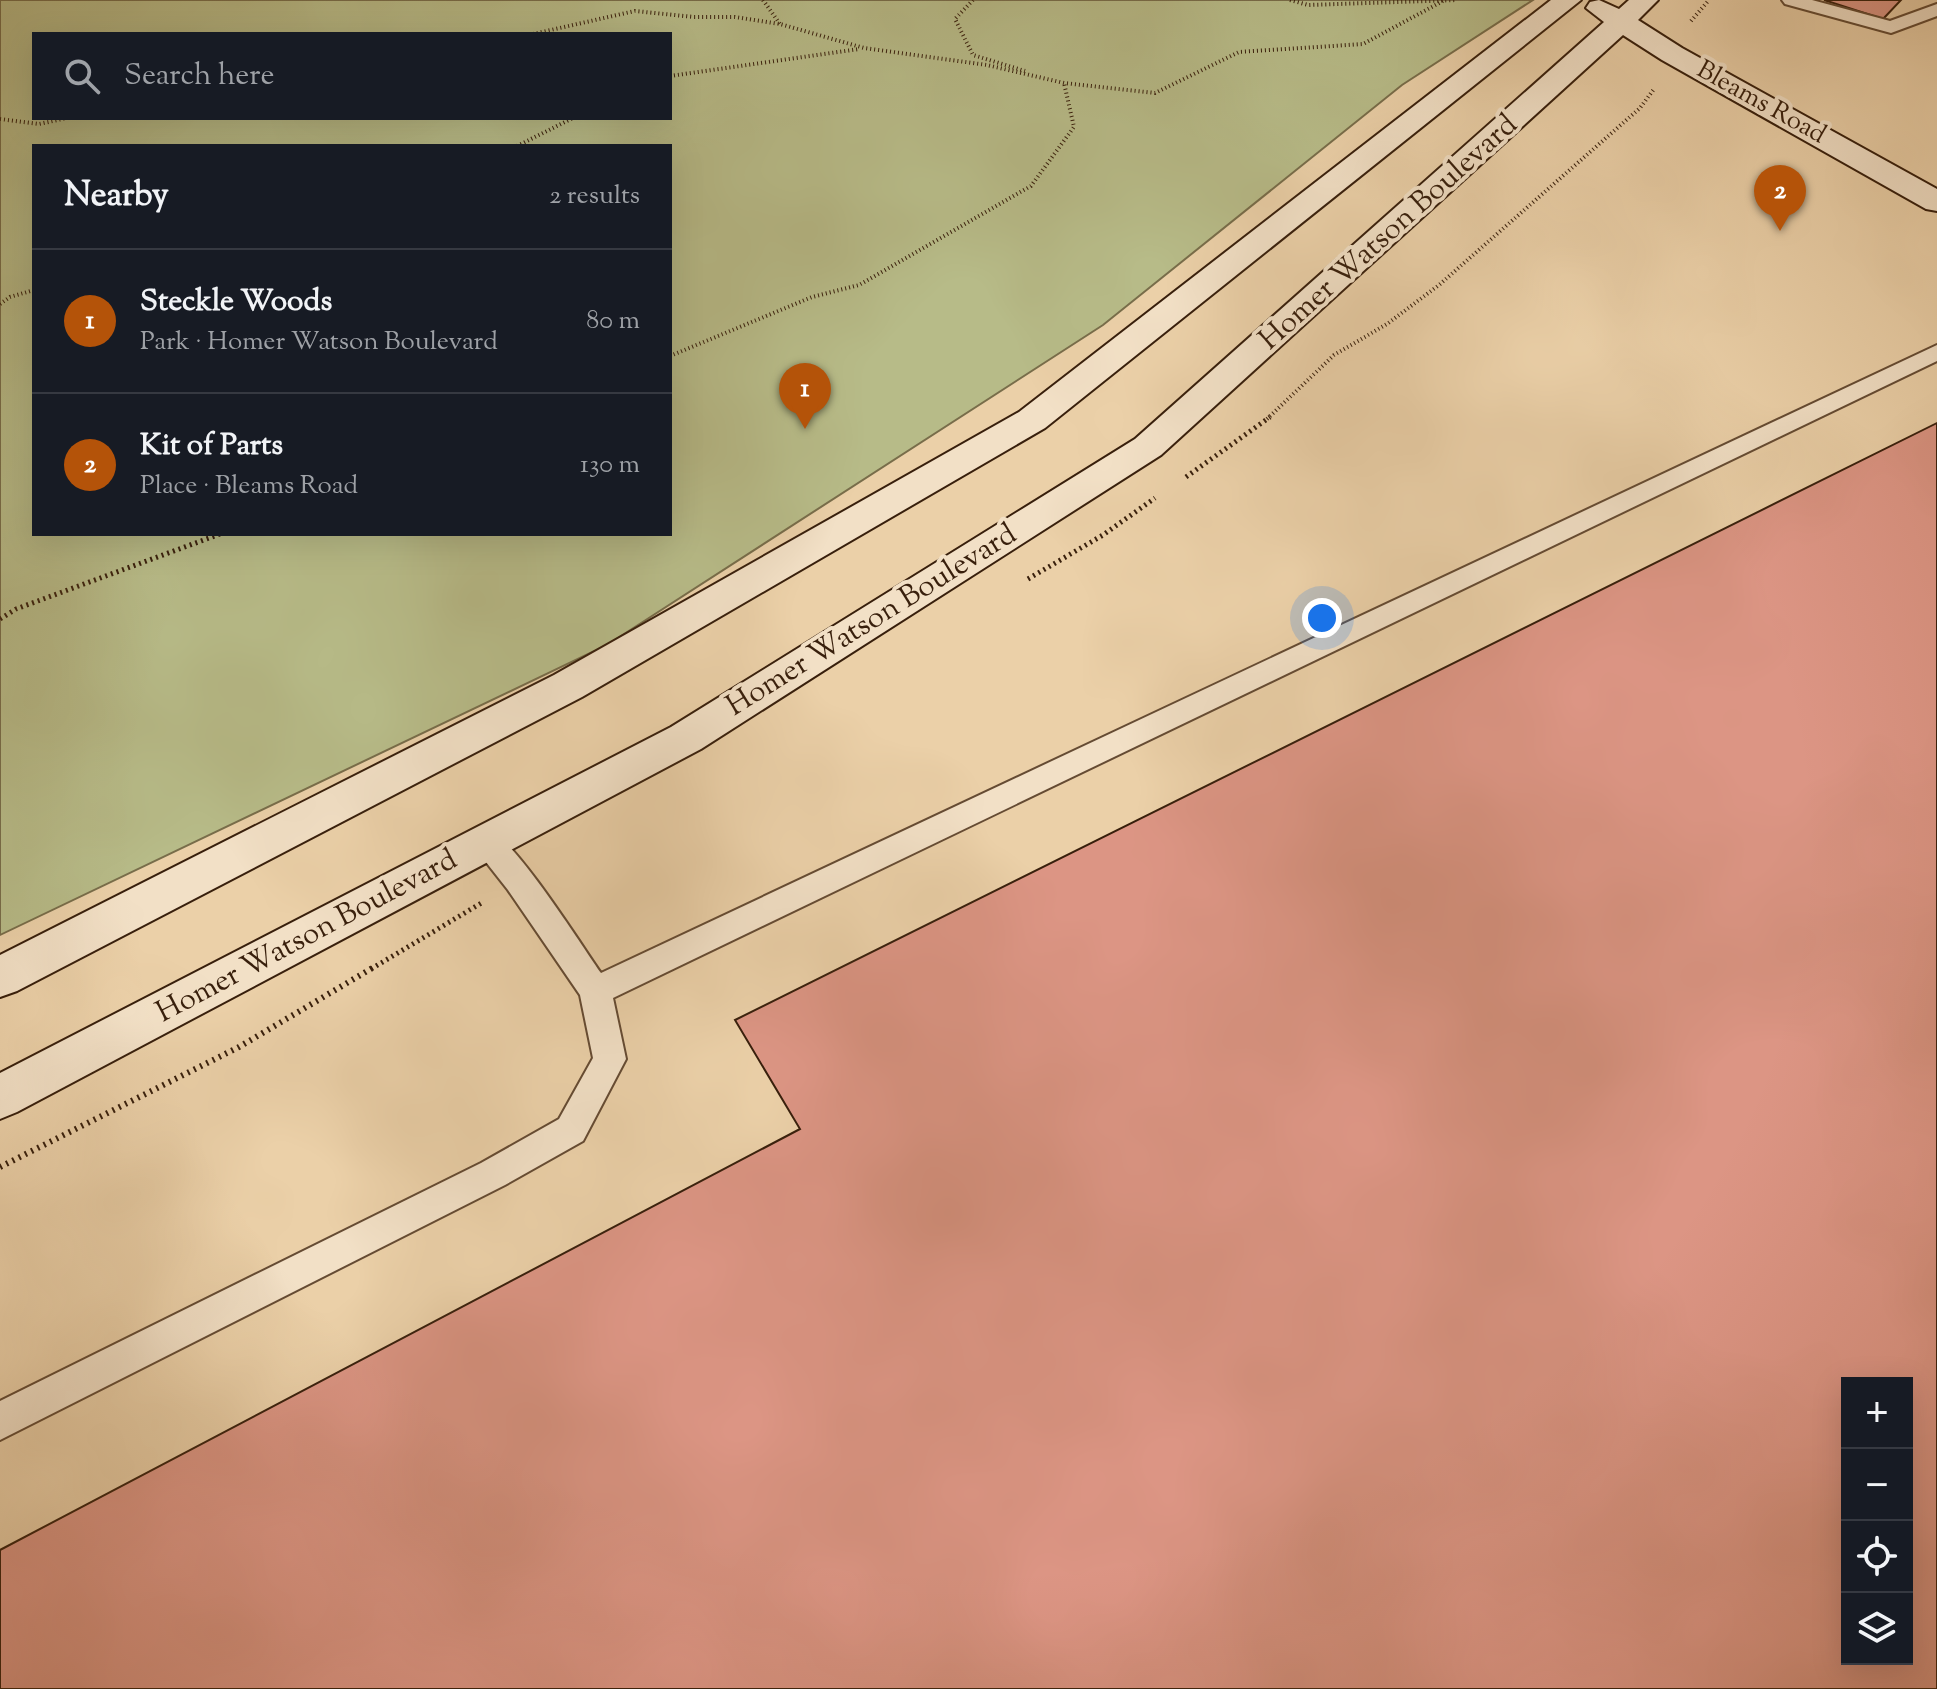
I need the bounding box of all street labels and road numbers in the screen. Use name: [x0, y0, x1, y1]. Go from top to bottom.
street label: Bleams Road: [1689, 52, 1833, 154]
street label: Homer Watson Boulevard: [1250, 105, 1528, 361]
street label: Homer Watson Boulevard: [718, 514, 1026, 728]
street label: Homer Watson Boulevard: [149, 839, 465, 1035]

